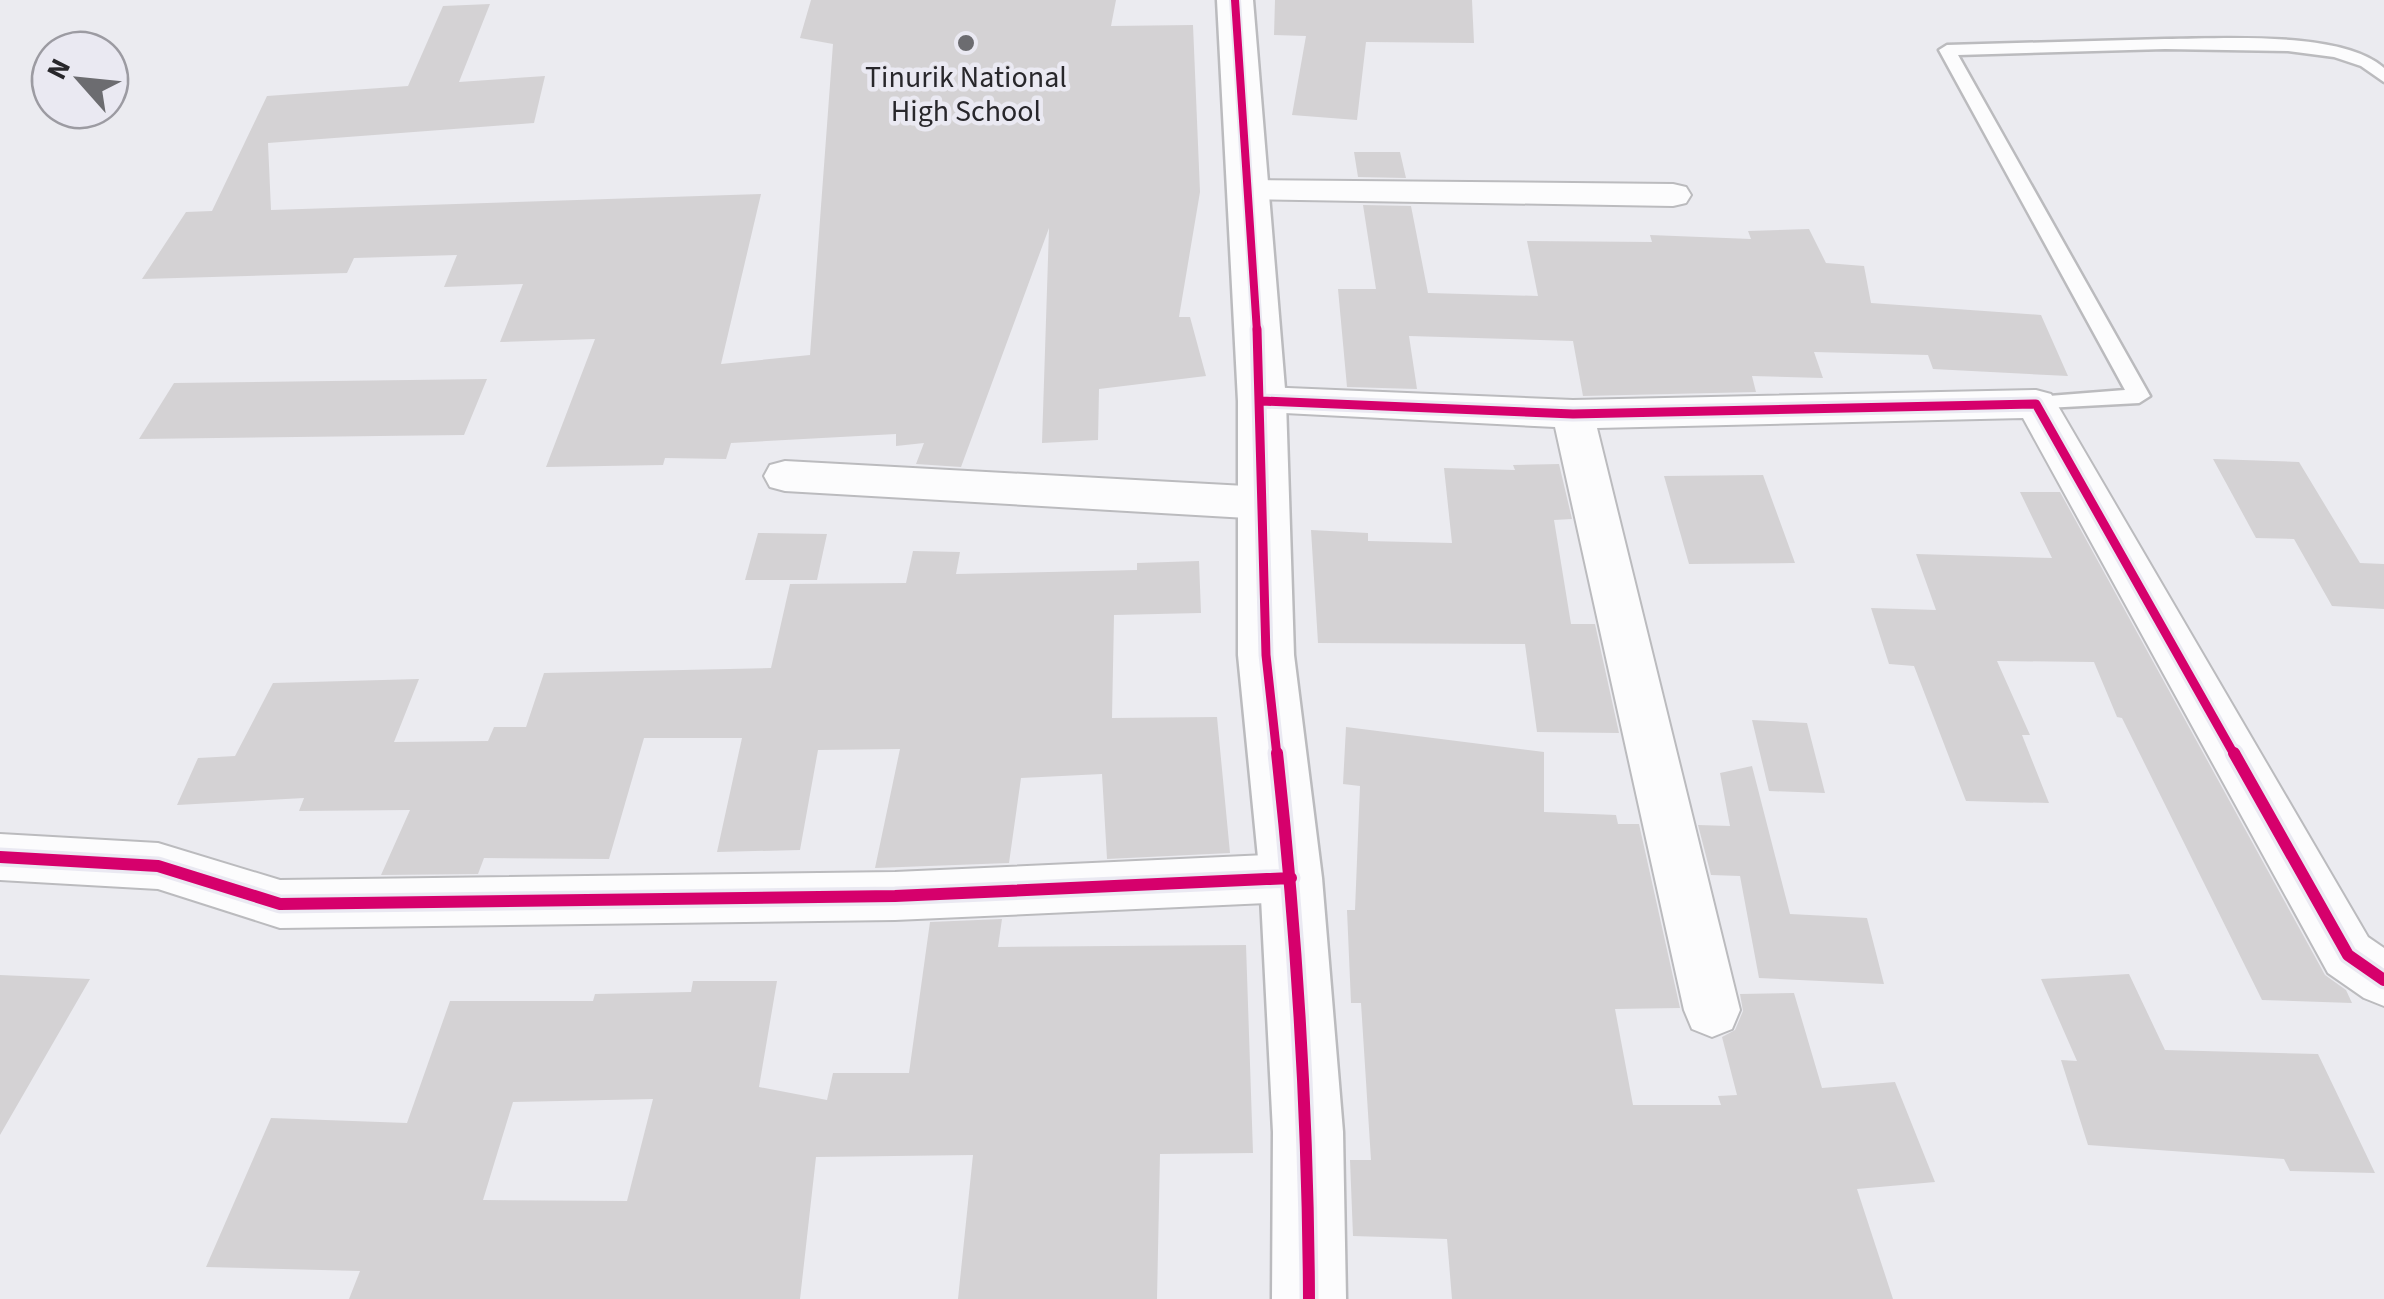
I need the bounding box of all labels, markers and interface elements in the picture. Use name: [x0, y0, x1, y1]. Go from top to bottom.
north arrow: [30, 30, 130, 130]
marker: Tinurik National High School: [955, 32, 977, 54]
text: N: [37, 52, 81, 86]
place label: Tinurik National High School: [865, 56, 1067, 133]

